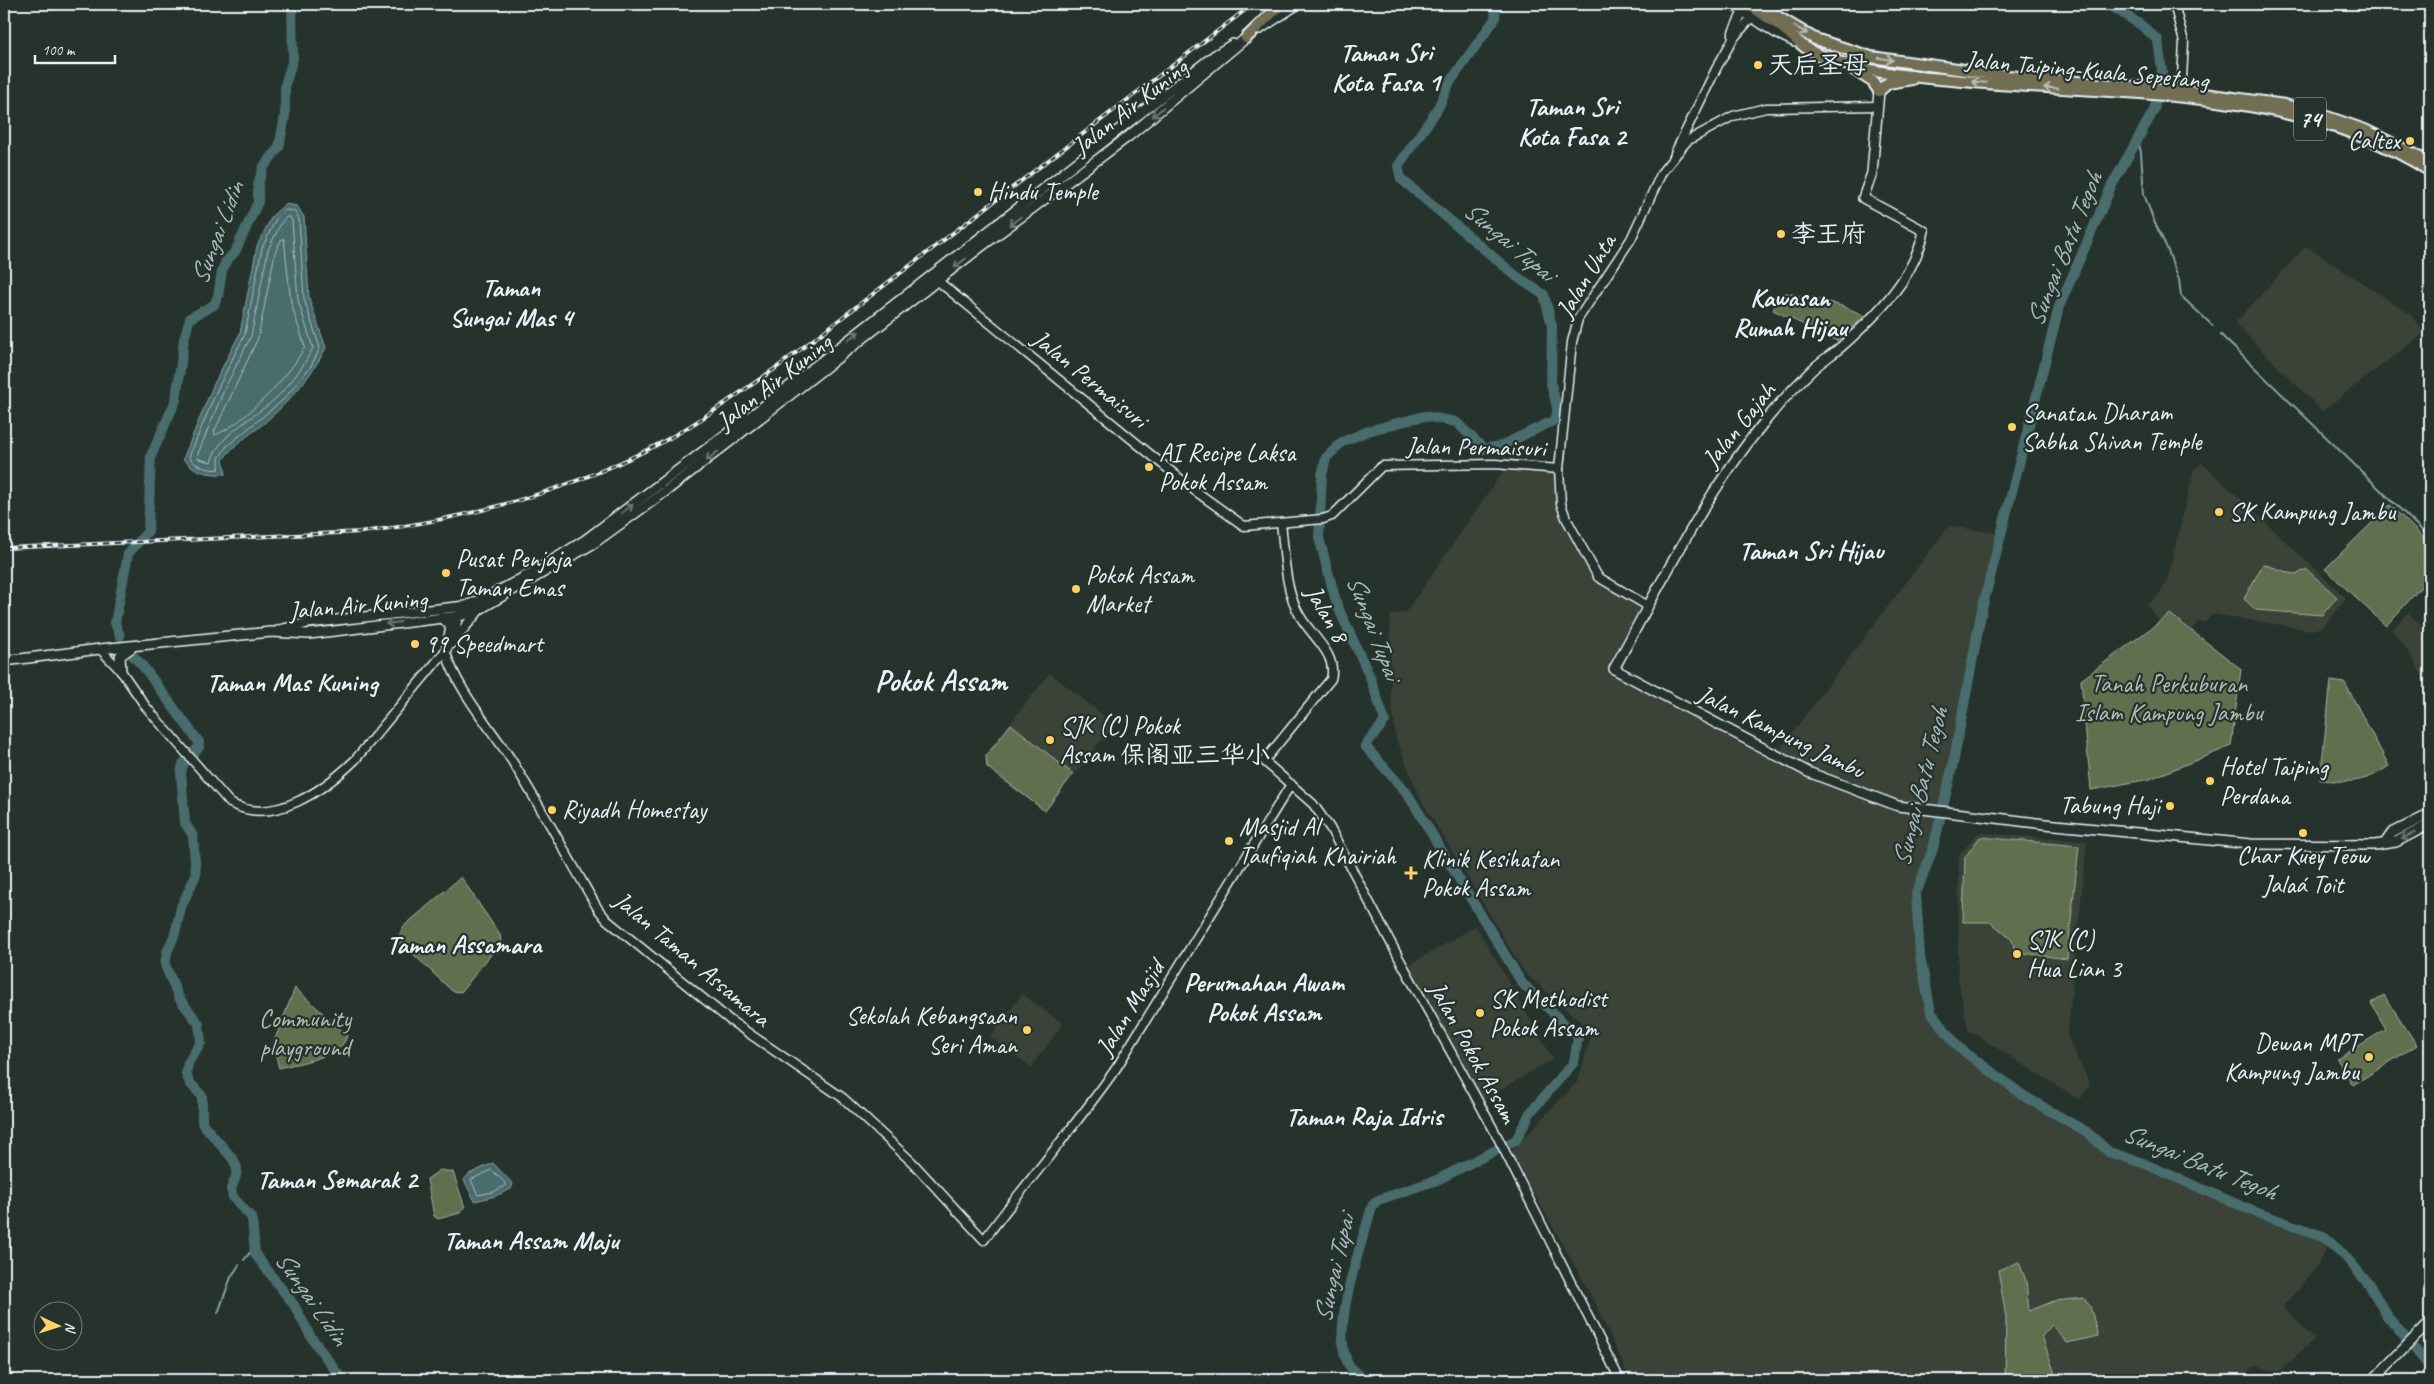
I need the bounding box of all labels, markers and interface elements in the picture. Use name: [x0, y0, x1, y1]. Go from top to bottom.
one-way arrow: [1793, 26, 1807, 36]
scale bar: [35, 32, 115, 64]
district label: Taman Sri Kota Fasa 1: [1332, 36, 1443, 99]
text: 100 m: [42, 41, 76, 60]
street label: Jalan Taiping-Kuala Sepetang: [1963, 43, 2212, 97]
place label: 天后圣母: [1768, 49, 1868, 81]
street label: Jalan Air Kuning: [1065, 50, 1196, 163]
one-way arrow: [1877, 55, 1893, 65]
marker: 天后圣母: [1752, 59, 1764, 71]
one-way arrow: [1971, 78, 1987, 87]
one-way arrow: [2044, 84, 2060, 93]
district label: Taman Sri Kota Fasa 2: [1518, 90, 1628, 153]
road number: 74: [2294, 98, 2326, 140]
one-way arrow: [1152, 106, 1165, 117]
place label: Caltex: [2348, 125, 2402, 157]
marker: Caltex: [2404, 135, 2416, 147]
water label: Sungai Batu Tegoh: [2018, 165, 2111, 331]
water label: Sungai Lidin: [182, 175, 252, 289]
place label: Hindu Temple: [988, 176, 1099, 208]
marker: Hindu Temple: [972, 186, 984, 198]
water label: Sungai Tupai: [1457, 193, 1566, 292]
one-way arrow: [1008, 216, 1022, 226]
place label: 李王府: [1791, 218, 1866, 250]
street label: Jalan Unta: [1548, 226, 1625, 324]
marker: 李王府: [1775, 228, 1787, 240]
one-way arrow: [953, 258, 967, 268]
district label: Taman Sungai Mas 4: [449, 271, 576, 334]
district label: Kawasan Rumah Hijau: [1733, 281, 1849, 344]
street label: Jalan Permaisuri: [1025, 322, 1157, 437]
street label: Jalan Air Kuning: [709, 325, 840, 438]
one-way arrow: [847, 330, 860, 341]
street label: Jalan Gajah: [1694, 375, 1784, 475]
place label: Sanatan Dharam Sabha Shivan Temple: [2022, 397, 2203, 458]
marker: Sanatan Dharam Sabha Shivan Temple: [2006, 421, 2018, 433]
street label: Jalan Permaisuri: [1405, 430, 1549, 464]
place label: AI Recipe Laksa Pokok Assam: [1159, 437, 1297, 498]
one-way arrow: [706, 450, 719, 461]
marker: AI Recipe Laksa Pokok Assam: [1143, 461, 1155, 473]
place label: SK Kampung Jambu: [2229, 496, 2397, 528]
one-way arrow: [620, 503, 633, 514]
marker: SK Kampung Jambu: [2213, 506, 2225, 518]
district label: Taman Sri Hijau: [1739, 534, 1886, 567]
place label: Pusat Penjaja Taman Emas: [456, 543, 573, 604]
place label: Pokok Assam Market: [1086, 559, 1196, 620]
marker: Pusat Penjaja Taman Emas: [440, 567, 452, 579]
water label: Sungai Tupai: [1339, 570, 1411, 689]
street label: Jalan 8: [1297, 579, 1358, 651]
street label: Jalan Air Kuning: [287, 583, 430, 627]
marker: Pokok Assam Market: [1070, 583, 1082, 595]
one-way arrow: [385, 618, 401, 628]
place label: 99 Speedmart: [425, 628, 545, 660]
marker: 99 Speedmart: [409, 638, 421, 650]
district label: Pokok Assam: [875, 662, 1009, 700]
district label: Taman Mas Kuning: [206, 666, 380, 699]
park label: Tanah Perkuburan Islam Kampung Jambu: [2075, 668, 2265, 729]
street label: Jalan Kampung Jambu: [1691, 677, 1871, 787]
water label: Sungai Batu Tegoh: [1884, 702, 1956, 870]
place label: SJK (C) Pokok Assam 保阁亚三华小: [1060, 710, 1270, 771]
marker: SJK (C) Pokok Assam 保阁亚三华小: [1044, 734, 1056, 746]
place label: Hotel Taiping Perdana: [2220, 751, 2330, 812]
marker: Hotel Taiping Perdana: [2204, 775, 2216, 787]
place label: Tabung Haji: [2059, 790, 2163, 822]
place label: Riyadh Homestay: [562, 794, 709, 826]
marker: Tabung Haji: [2164, 800, 2176, 812]
marker: Riyadh Homestay: [546, 804, 558, 816]
place label: Masjid Al Taufiqiah Khairiah: [1239, 811, 1398, 872]
marker: Char Kuey Teow Jalaá Toit: [2297, 827, 2309, 839]
one-way arrow: [2401, 832, 2416, 841]
marker: Masjid Al Taufiqiah Khairiah: [1223, 835, 1235, 847]
place label: Char Kuey Teow Jalaá Toit: [2237, 840, 2371, 901]
place label: Klinik Kesihatan Pokok Assam: [1422, 843, 1560, 904]
marker: Klinik Kesihatan Pokok Assam: [1404, 866, 1418, 880]
street label: Jalan Taman Assamara: [606, 883, 779, 1035]
place label: SJK (C) Hua Lian 3: [2027, 924, 2123, 985]
district label: Taman Assamara: [387, 928, 544, 961]
marker: SJK (C) Hua Lian 3: [2011, 948, 2023, 960]
street label: Jalan Masjid: [1088, 951, 1174, 1062]
district label: Perumahan Awam Pokok Assam: [1184, 966, 1345, 1029]
street label: Jalan Pokok Assam: [1421, 975, 1526, 1130]
place label: SK Methodist Pokok Assam: [1490, 983, 1609, 1044]
place label: Sekolah Kebangsaan Seri Aman: [846, 1000, 1019, 1061]
park label: Community playground: [259, 1003, 354, 1064]
marker: SK Methodist Pokok Assam: [1474, 1007, 1486, 1019]
marker: Sekolah Kebangsaan Seri Aman: [1021, 1024, 1033, 1036]
place label: Dewan MPT Kampung Jambu: [2224, 1027, 2365, 1088]
marker: Dewan MPT Kampung Jambu: [2363, 1051, 2375, 1063]
district label: Taman Raja Idris: [1286, 1100, 1445, 1133]
water label: Sungai Batu Tegoh: [2118, 1116, 2284, 1209]
district label: Taman Semarak 2: [257, 1163, 420, 1196]
water label: Sungai Tupai: [1306, 1206, 1364, 1326]
district label: Taman Assam Maju: [443, 1224, 621, 1257]
water label: Sungai Lidin: [268, 1245, 358, 1353]
north arrow: [32, 1302, 82, 1352]
text: N: [62, 1322, 79, 1334]

